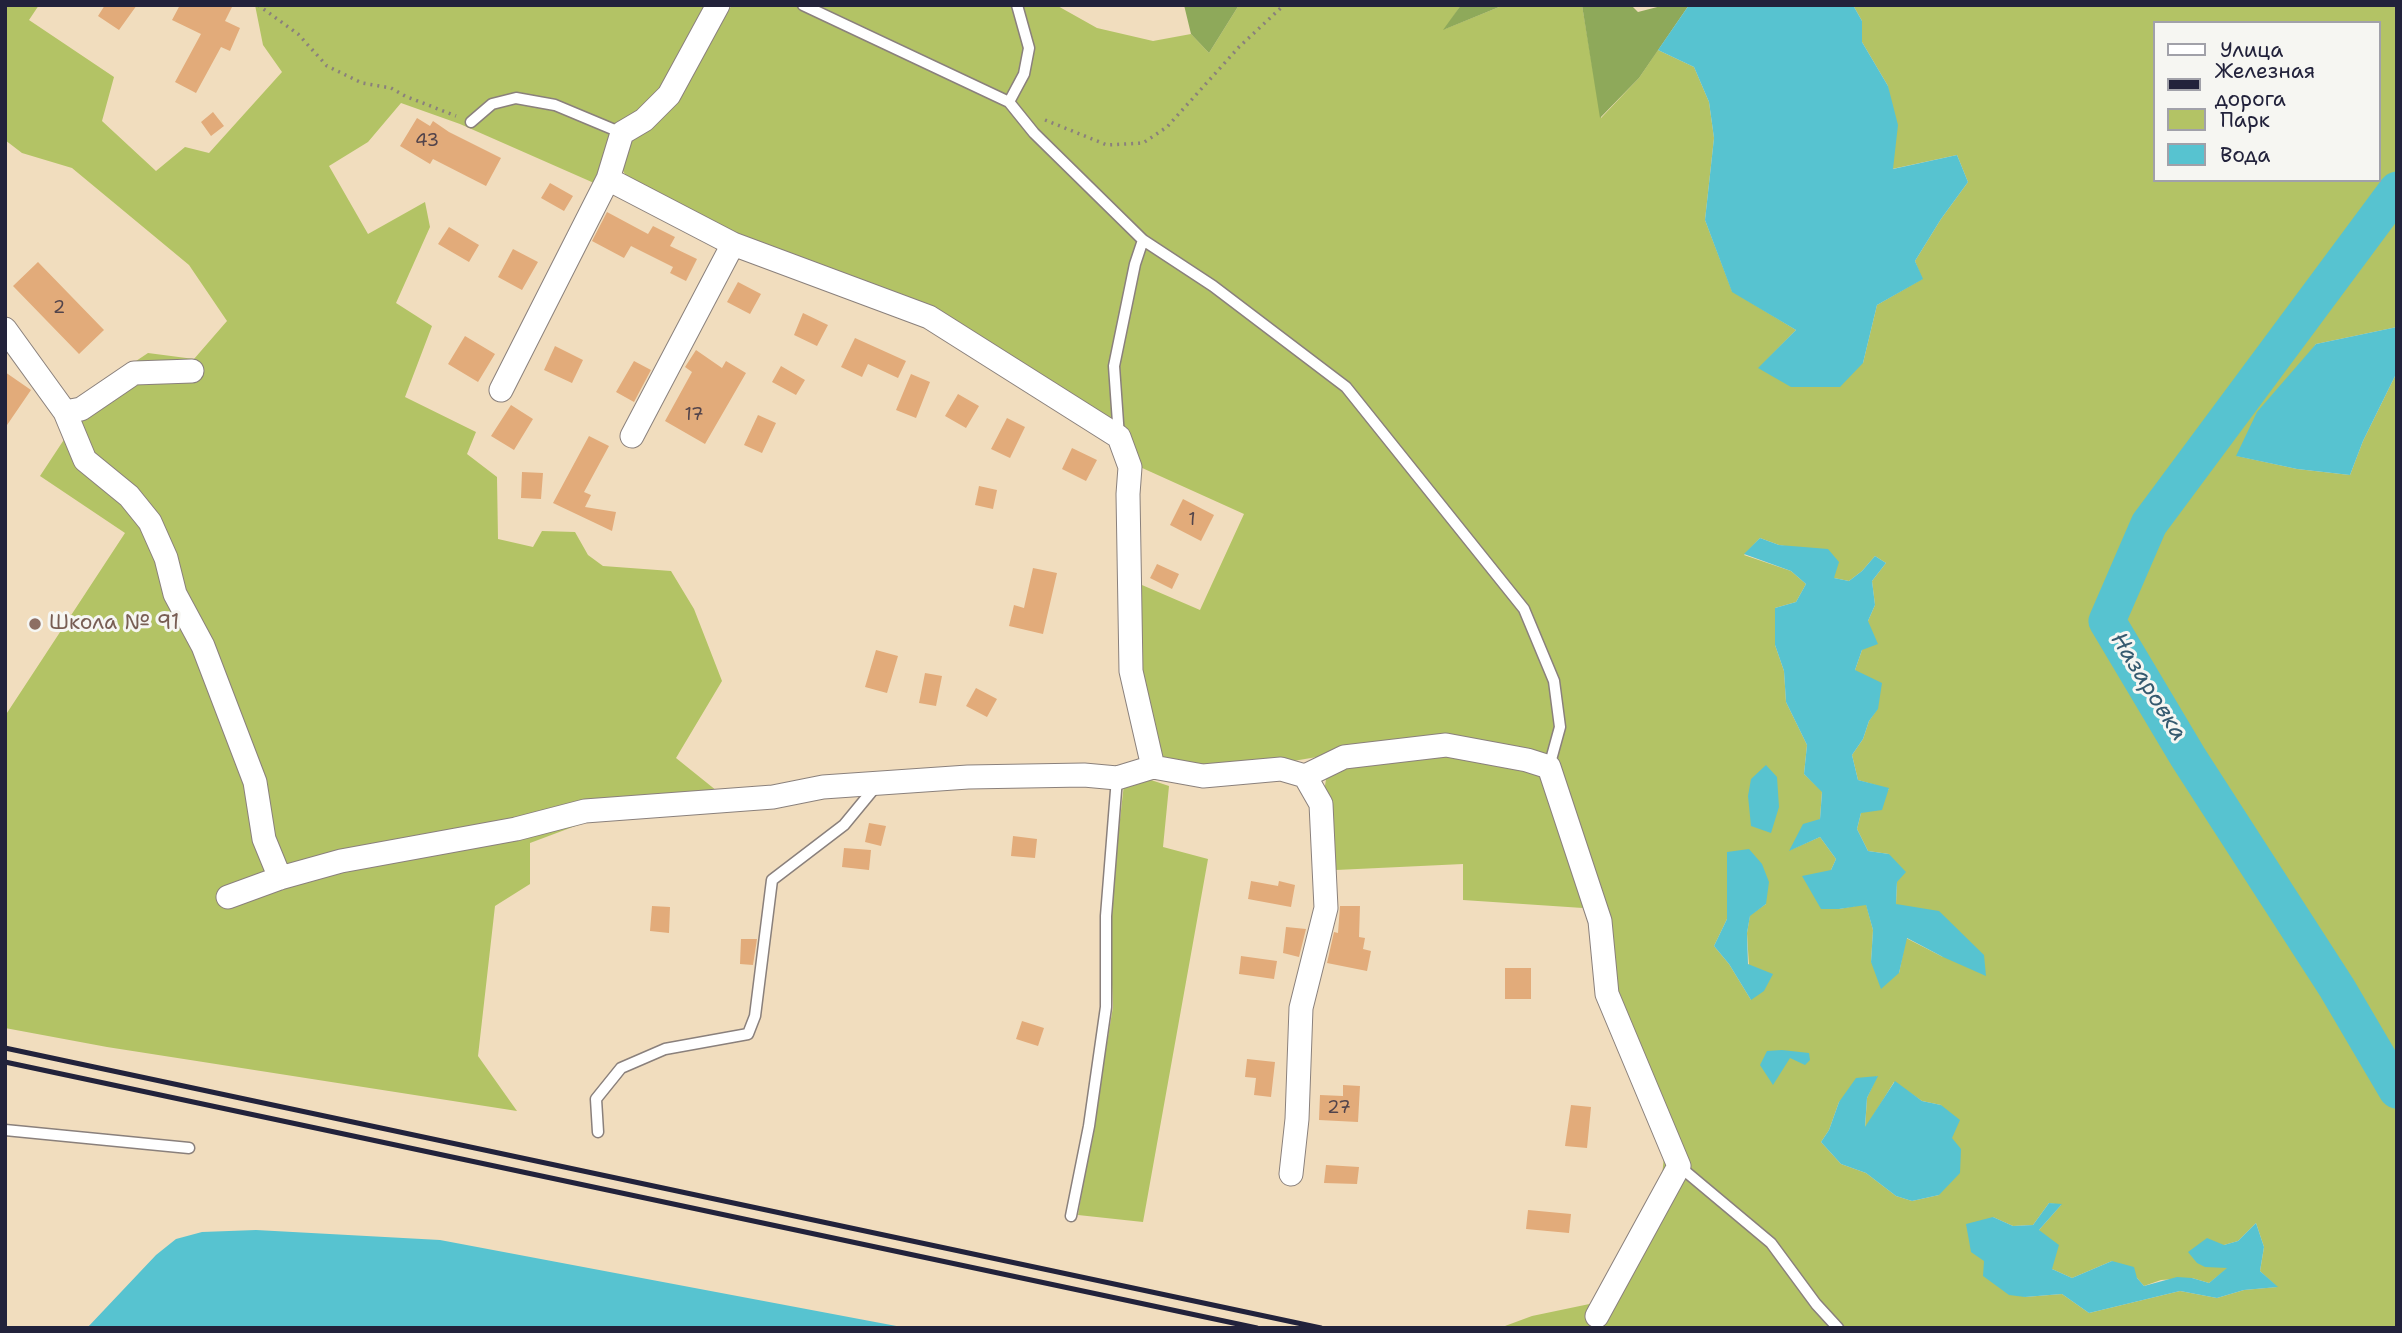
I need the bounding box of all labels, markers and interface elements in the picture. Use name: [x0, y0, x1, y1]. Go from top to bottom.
legend: [2154, 21, 2381, 182]
text: Улица: [2220, 36, 2283, 64]
text: Железная дорога: [2215, 57, 2315, 113]
text: Парк: [2220, 106, 2270, 134]
house number: 43: [415, 130, 439, 152]
text: Вода: [2220, 141, 2270, 169]
house number: 2: [53, 297, 65, 319]
house number: 17: [684, 404, 704, 426]
house number: 1: [1188, 509, 1196, 531]
place label: Школа № 91: [49, 611, 179, 637]
marker: Школа № 91: [27, 616, 43, 632]
water label: Назаровка: [2104, 628, 2192, 746]
house number: 27: [1327, 1097, 1351, 1119]

